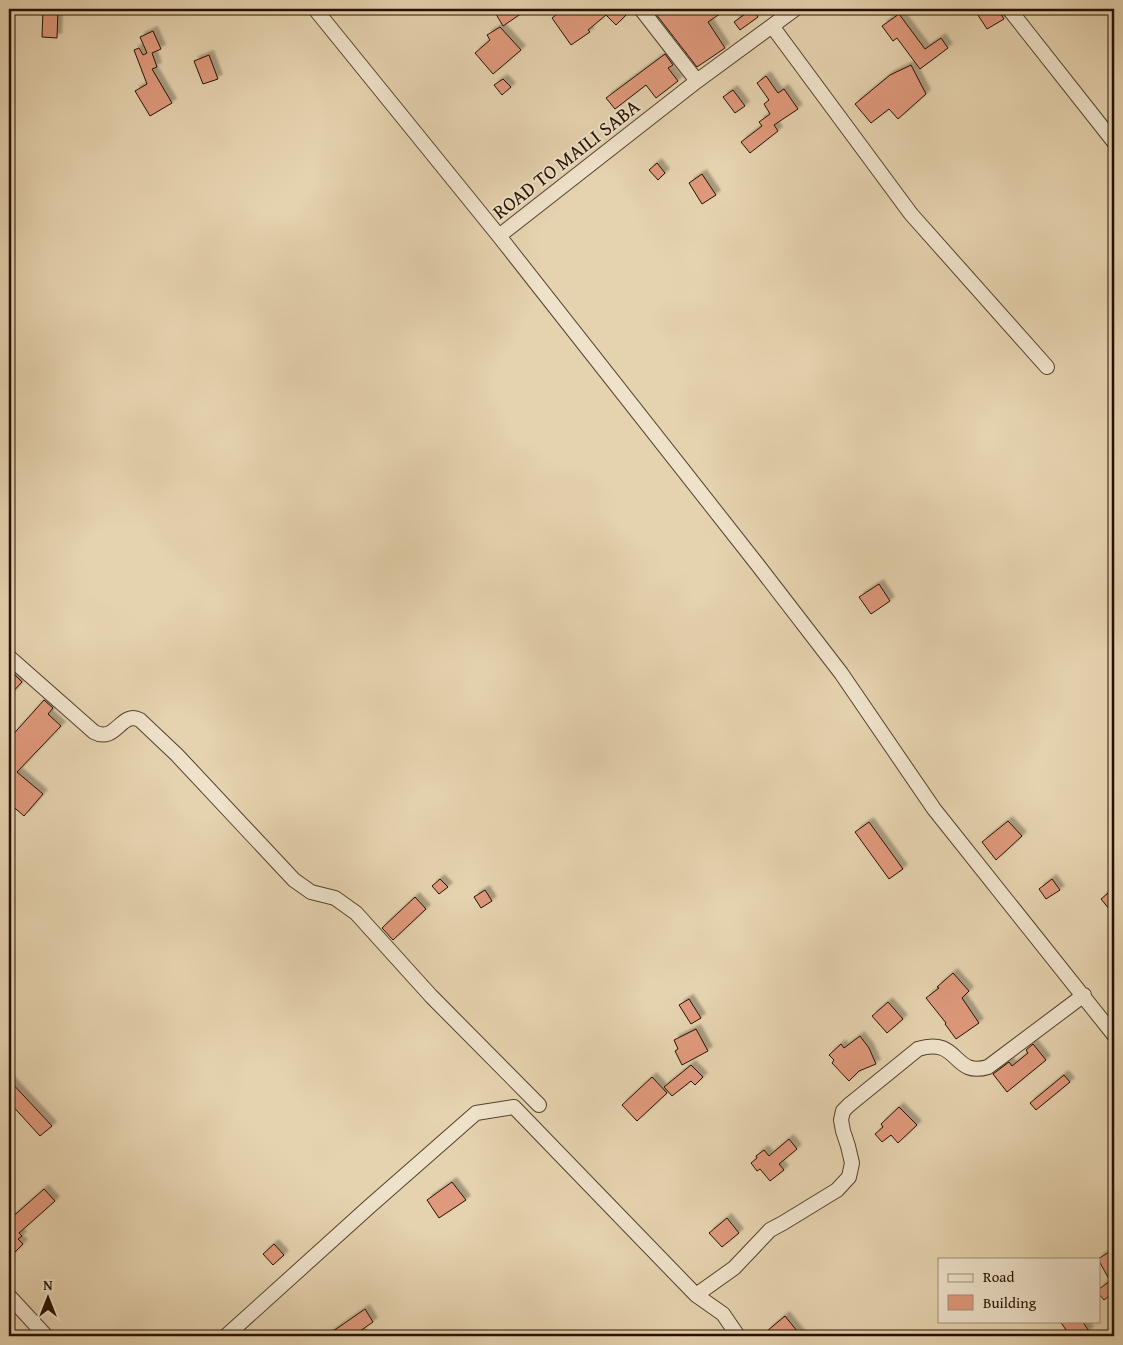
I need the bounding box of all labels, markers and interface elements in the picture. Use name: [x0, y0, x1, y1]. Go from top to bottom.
street label: ROAD TO MAILI SABA: [486, 92, 645, 225]
legend: [938, 1258, 1100, 1322]
text: Road: [983, 1266, 1014, 1287]
north arrow: [22, 1272, 72, 1322]
text: N: [43, 1275, 53, 1295]
text: Building: [983, 1292, 1037, 1313]

